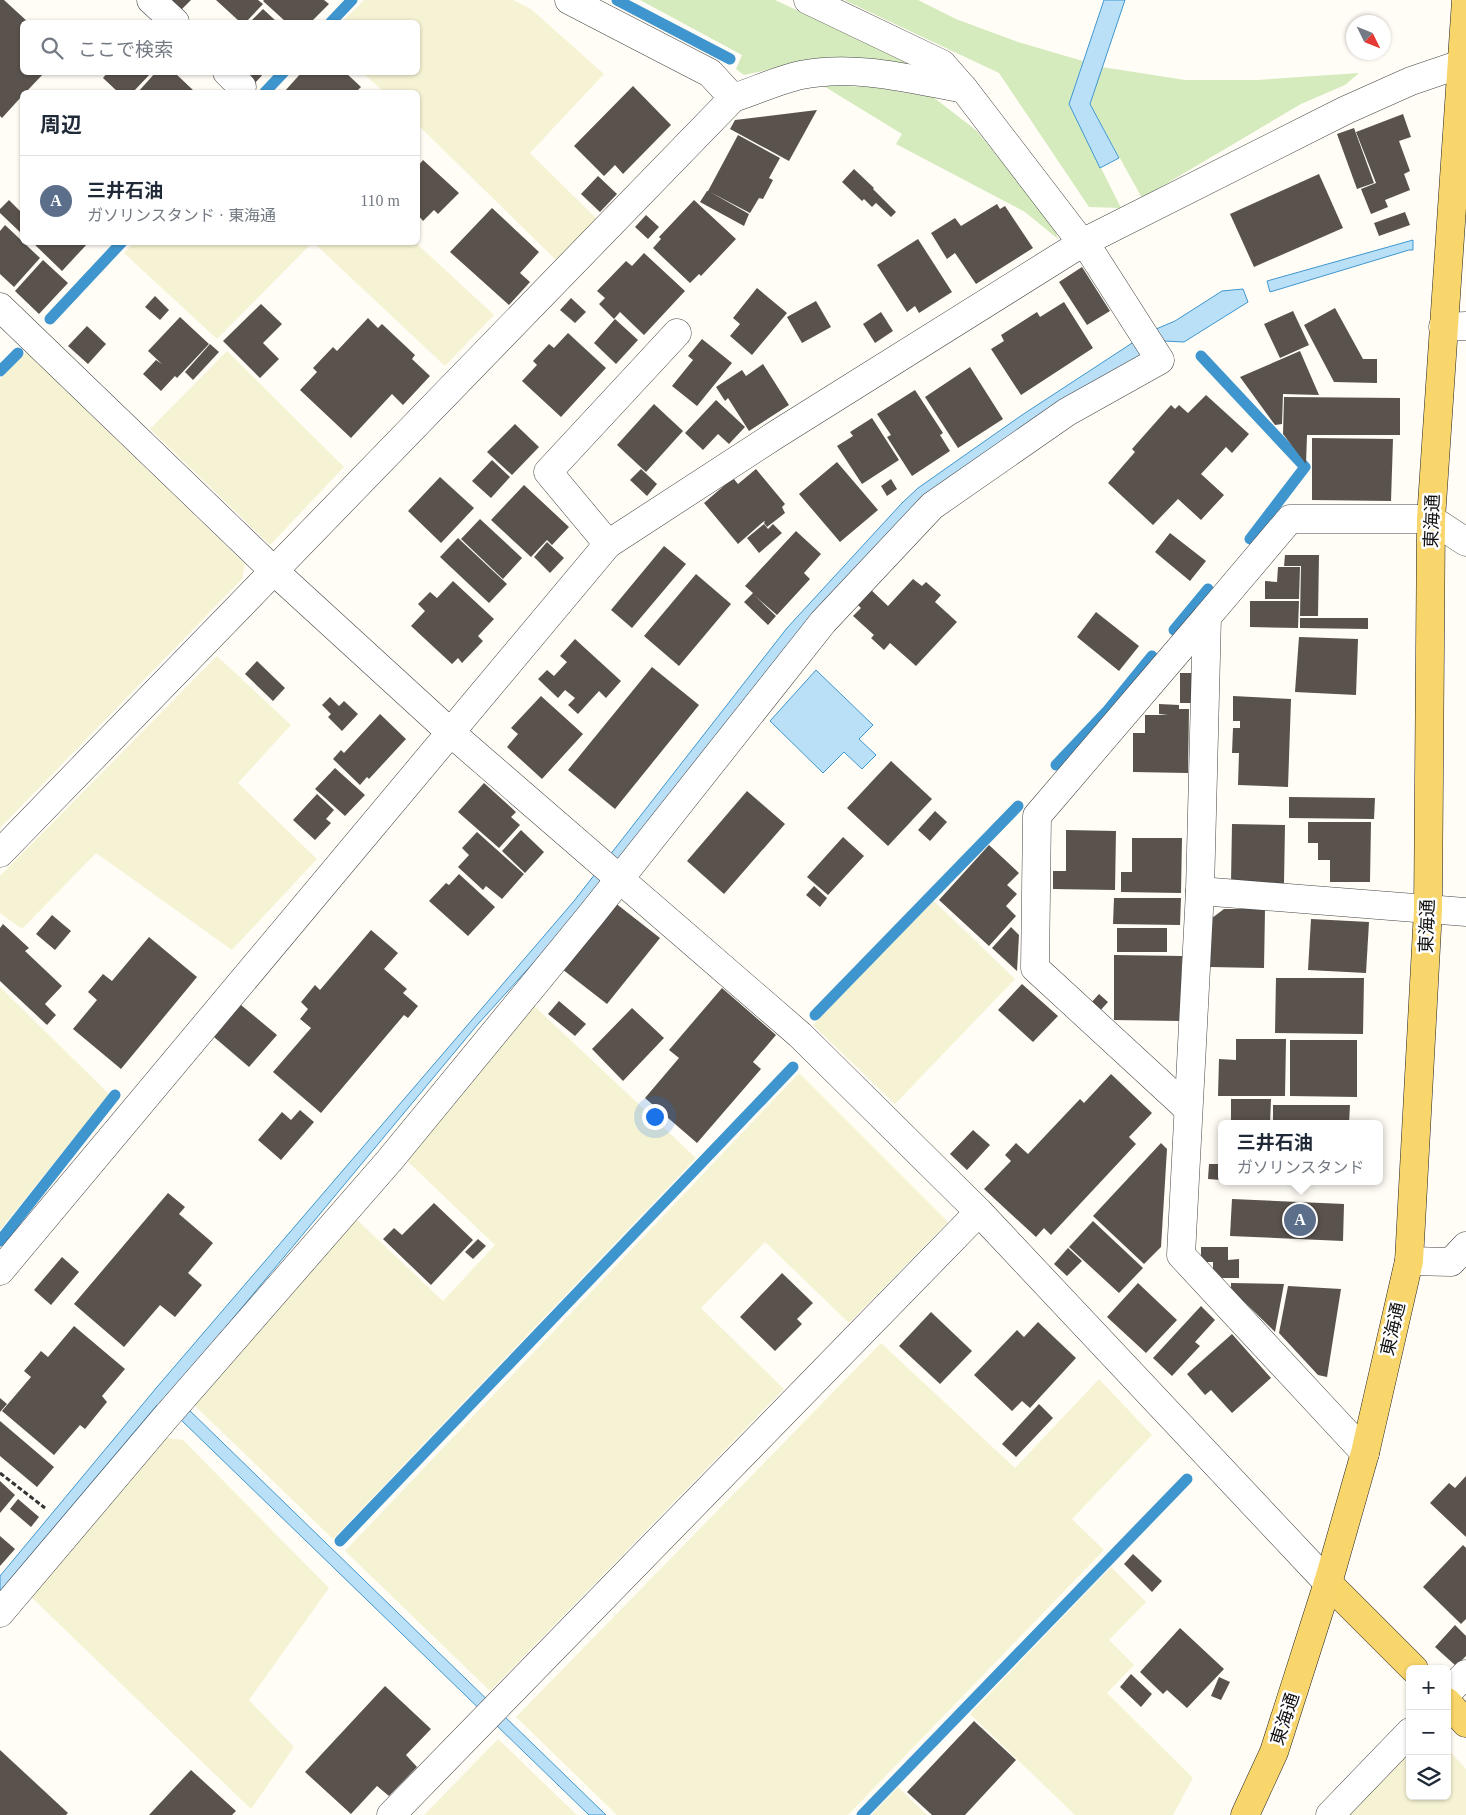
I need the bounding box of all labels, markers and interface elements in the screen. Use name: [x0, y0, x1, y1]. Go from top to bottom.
north arrow: [1346, 15, 1391, 60]
search box: [20, 20, 420, 75]
icon: search: [38, 34, 66, 62]
text: ここで検索: [78, 39, 173, 60]
text: 周辺: [40, 113, 82, 137]
text: 三井石油: [87, 180, 163, 201]
text: A: [50, 192, 62, 209]
text: 110 m: [360, 192, 400, 209]
text: ガソリンスタンド · 東海通: [87, 207, 276, 224]
street label: 東海通: [1421, 494, 1443, 548]
street label: 東海通: [1416, 899, 1438, 953]
your location: [642, 1104, 668, 1130]
popup: [1218, 1120, 1383, 1185]
text: 三井石油: [1237, 1132, 1313, 1153]
text: ガソリンスタンド: [1237, 1159, 1364, 1176]
pin: A: [1284, 1201, 1316, 1239]
street label: 東海通: [1377, 1300, 1409, 1358]
map controls: [1406, 1665, 1451, 1800]
button: +: [1406, 1665, 1451, 1710]
street label: 東海通: [1267, 1690, 1303, 1748]
button: −: [1406, 1710, 1451, 1755]
button: layers: [1406, 1755, 1451, 1800]

